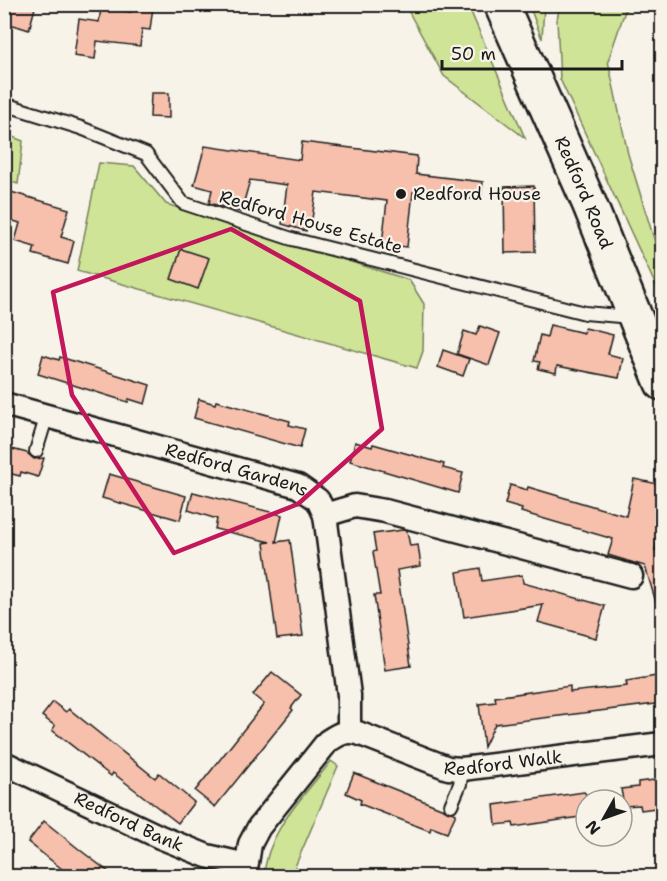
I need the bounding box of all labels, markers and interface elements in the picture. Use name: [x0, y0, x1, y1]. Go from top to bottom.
scale bar: [442, 33, 622, 71]
text: 50 m: [451, 42, 496, 66]
street label: Redford Road: [549, 132, 618, 253]
place label: Redford House: [413, 182, 541, 206]
street label: Redford House Estate: [217, 184, 405, 260]
marker: Redford House: [394, 187, 408, 201]
street label: Redford Gardens: [162, 437, 314, 502]
street label: Redford Walk: [443, 745, 563, 781]
street label: Redford Bank: [70, 786, 187, 857]
north arrow: [574, 788, 634, 848]
text: N: [581, 816, 605, 839]

